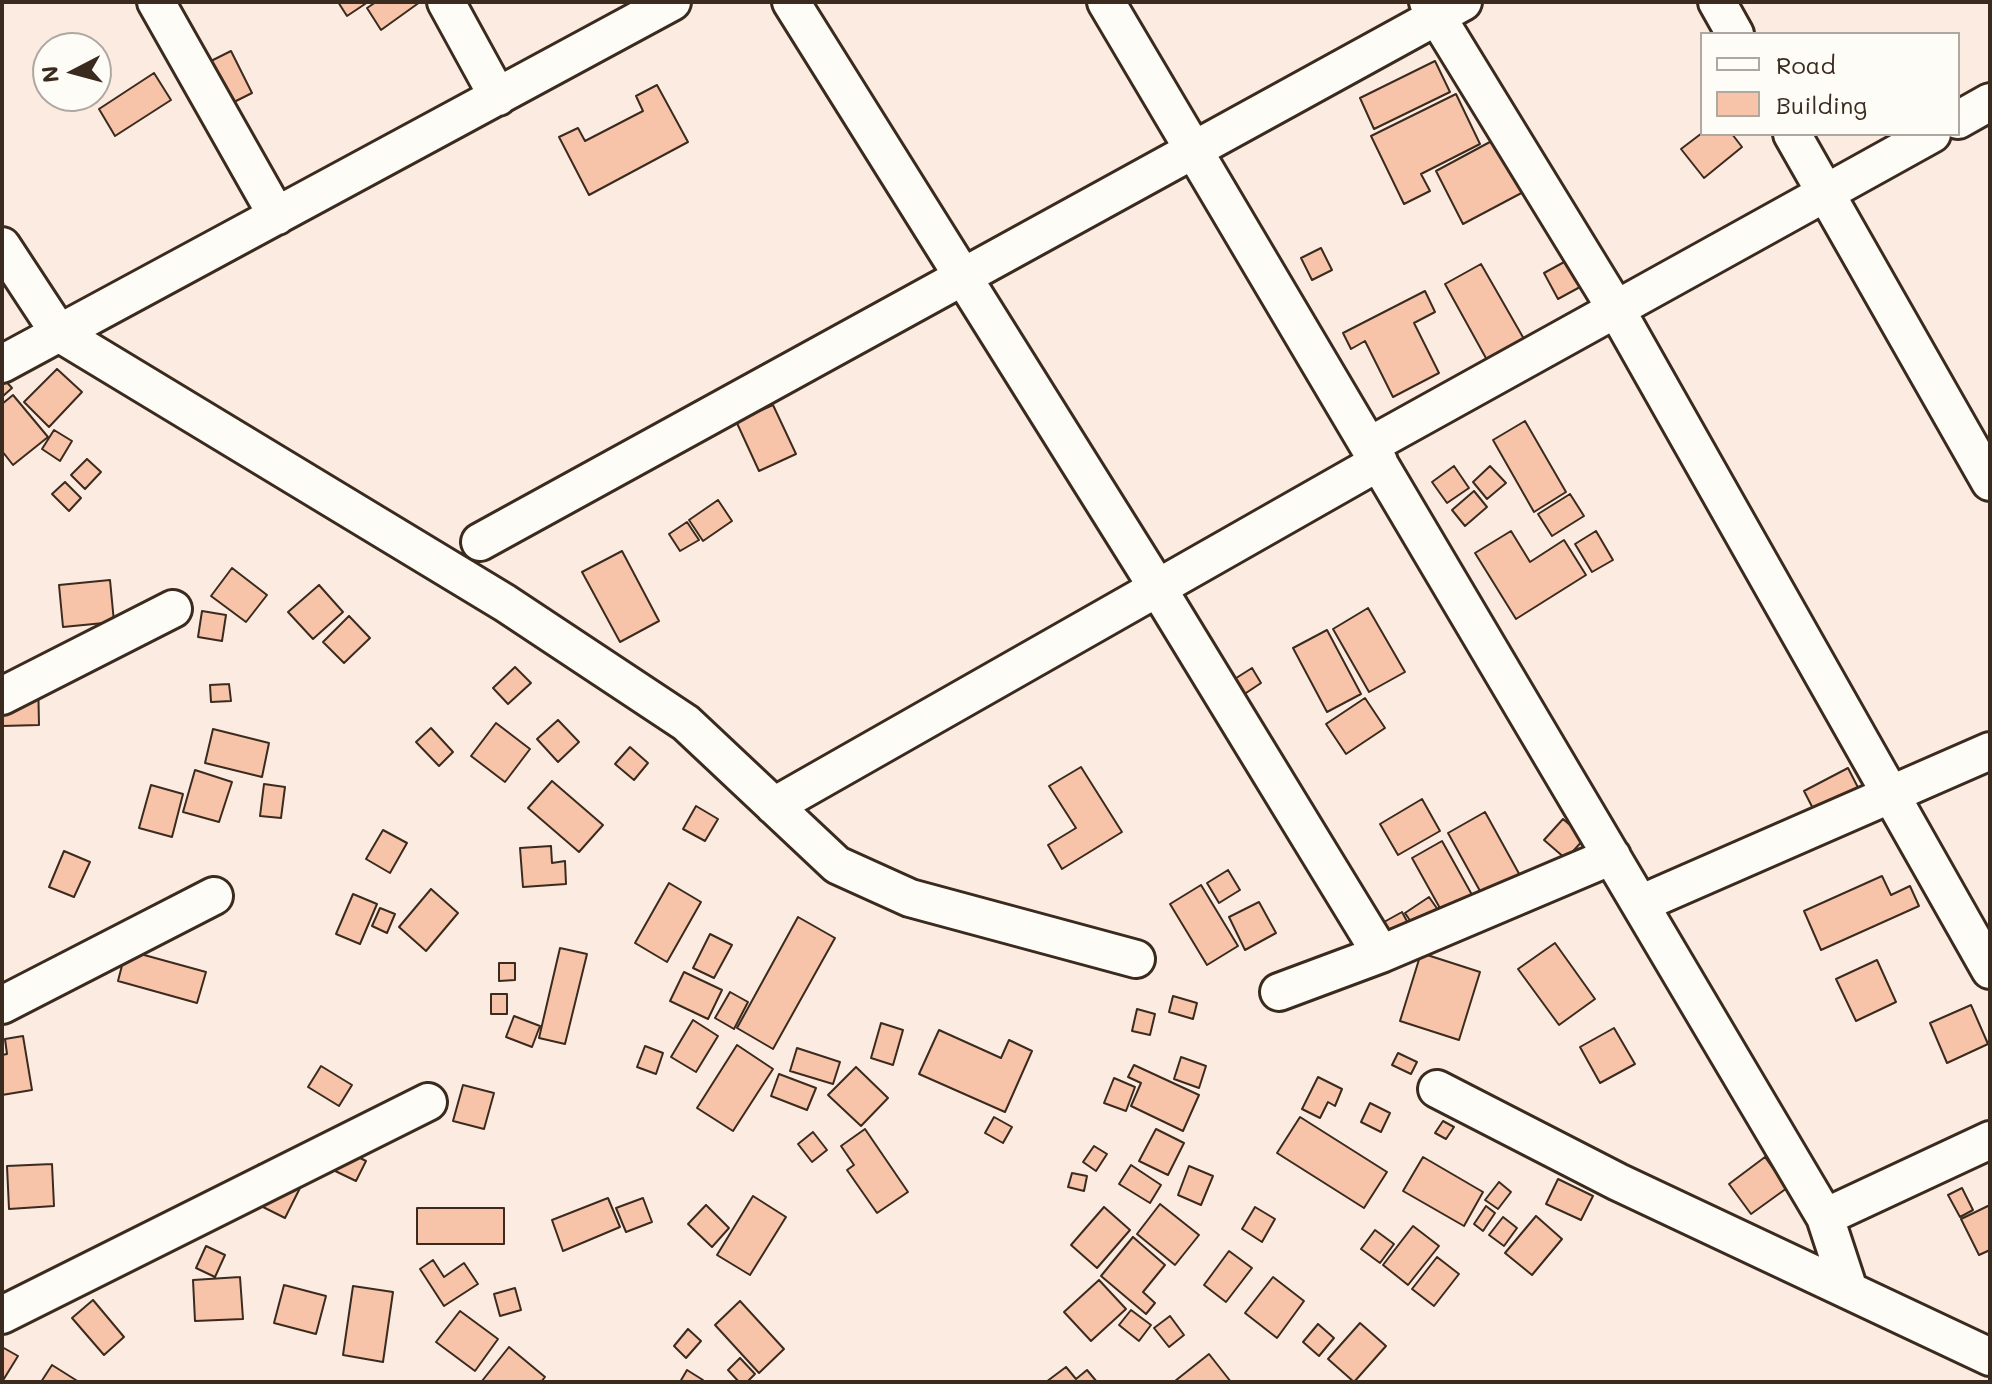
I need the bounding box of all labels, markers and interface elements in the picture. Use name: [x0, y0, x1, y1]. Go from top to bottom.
north arrow: [32, 32, 112, 112]
legend: [1700, 32, 1960, 136]
text: Road: [1776, 49, 1836, 80]
text: N: [34, 65, 65, 84]
text: Building: [1776, 89, 1867, 120]

